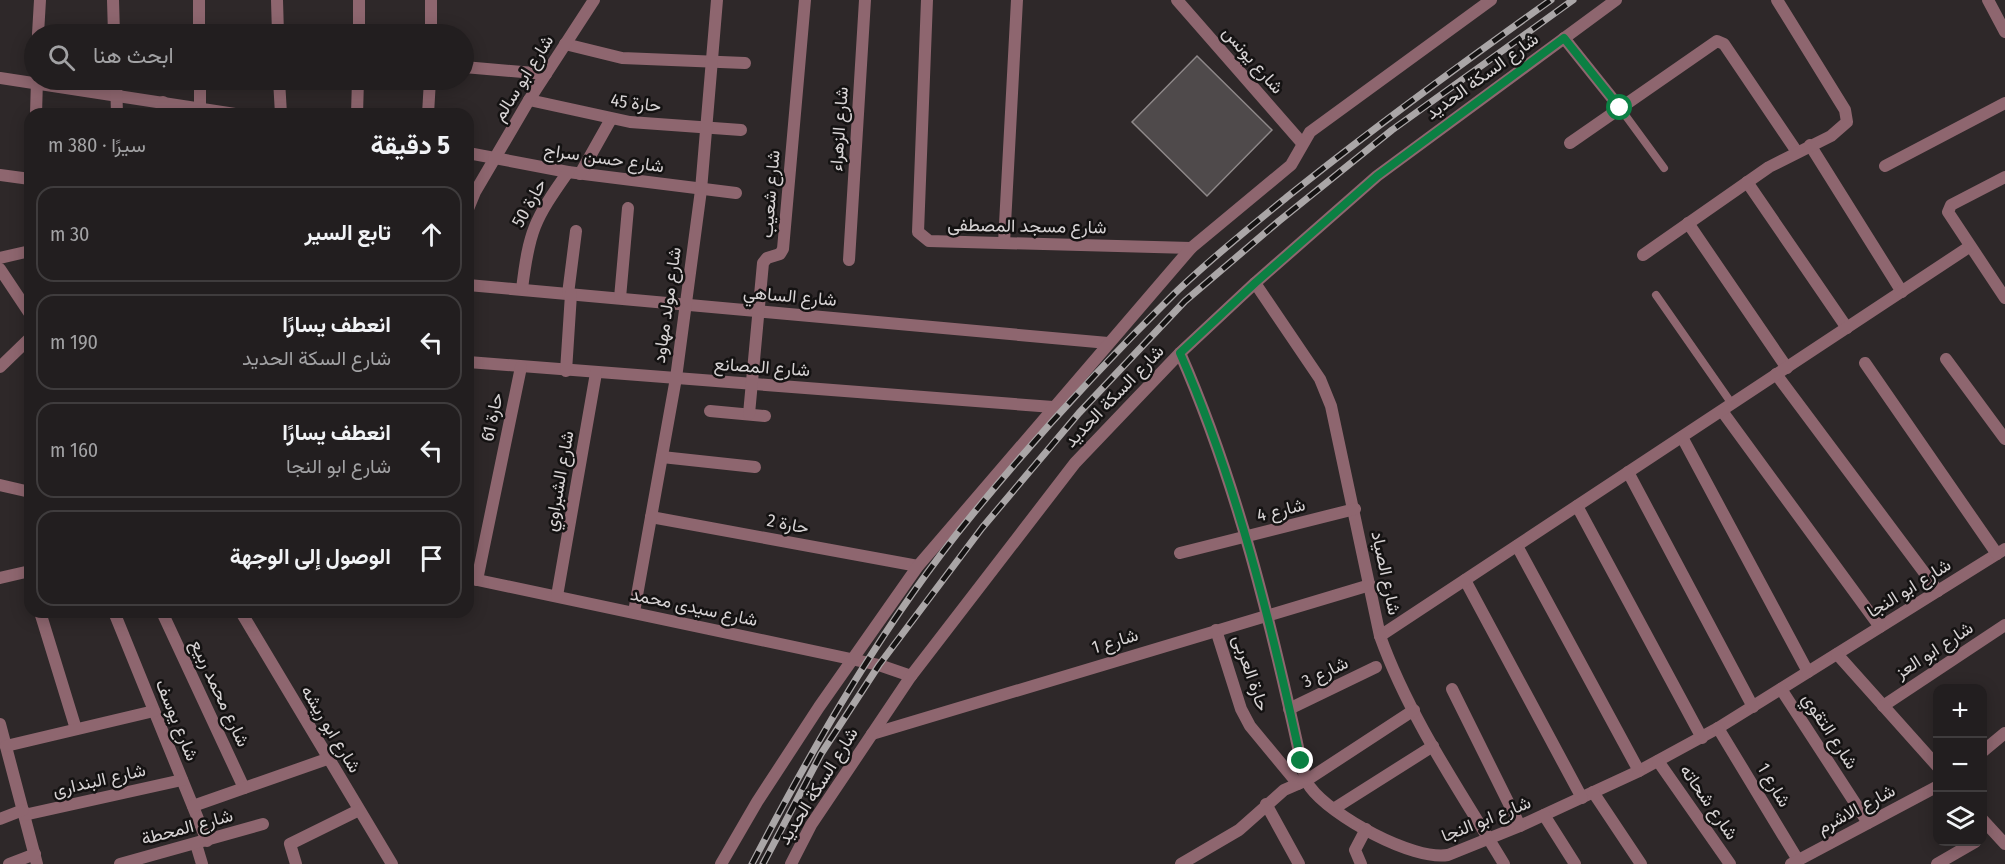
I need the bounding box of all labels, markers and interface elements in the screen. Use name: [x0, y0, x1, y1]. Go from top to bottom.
street label: شارع يونس: [1217, 22, 1288, 99]
search box: [24, 24, 474, 90]
street label: شارع السكة الحديد: [1421, 28, 1543, 125]
street label: شارع ابو سالم: [488, 31, 559, 126]
icon: search: [45, 41, 78, 74]
text: ابحث هنا: [93, 42, 174, 69]
street label: شارع الزهراء: [825, 86, 854, 172]
street label: حارة 45: [609, 89, 663, 117]
route start: [1606, 94, 1632, 120]
text: 5 دقيقة: [371, 130, 450, 161]
text: سيرًا · 380 m: [48, 133, 146, 157]
street label: شارع حسن سراج: [542, 139, 665, 178]
street label: شارع شعيب: [755, 149, 786, 239]
street label: حارة 50: [507, 175, 551, 231]
street label: شارع مسجد المصطفى: [947, 214, 1107, 239]
icon: ahead: [415, 218, 448, 251]
text: تابع السير: [304, 219, 391, 246]
text: 30 m: [50, 222, 90, 246]
street label: شارع مولد مهاود: [648, 246, 687, 365]
street label: شارع الساهي: [742, 281, 838, 315]
text: انعطف يسارًا: [282, 311, 391, 338]
icon: left: [415, 326, 448, 359]
text: 190 m: [50, 330, 98, 354]
street label: شارع السكة الحديد: [1059, 340, 1169, 453]
text: شارع السكة الحديد: [242, 346, 391, 370]
street label: شارع المصانع: [713, 353, 811, 382]
street label: حارة 61: [476, 391, 508, 443]
text: انعطف يسارًا: [282, 419, 391, 446]
street label: شارع الشبراوي: [539, 429, 583, 534]
icon: left: [415, 434, 448, 467]
text: 160 m: [50, 438, 98, 462]
text: شارع ابو النجا: [286, 454, 391, 478]
street label: شارع 4: [1254, 493, 1308, 528]
street label: حارة 2: [765, 509, 811, 539]
street label: شارع الصياد: [1365, 529, 1406, 617]
icon: arrive: [415, 542, 448, 575]
text: الوصول إلى الوجهة: [230, 543, 391, 570]
street label: شارع ابو النجا: [1863, 554, 1955, 623]
street label: شارع سيدى محمد: [628, 583, 760, 632]
street label: شارع ابو العز: [1890, 617, 1978, 685]
street label: شارع 1: [1089, 624, 1141, 659]
street label: حارة العربى: [1228, 632, 1274, 714]
street label: شارع محمد ربيع: [185, 636, 254, 751]
street label: شارع 3: [1298, 651, 1352, 693]
street label: شارع يوسف: [150, 676, 203, 764]
street label: شارع ابو ريشه: [295, 681, 366, 777]
map controls: [1933, 684, 1987, 846]
button: +: [1933, 684, 1987, 738]
street label: شارع التقوي: [1794, 689, 1863, 775]
street label: شارع السكة الحديد: [773, 723, 864, 849]
button: −: [1933, 738, 1987, 792]
route end: [1287, 747, 1313, 773]
street label: شارع البندارى: [50, 759, 148, 802]
street label: شارع 1: [1751, 759, 1796, 812]
street label: شارع شحاته: [1674, 760, 1743, 844]
street label: شارع الاشرم: [1813, 779, 1899, 840]
street label: شارع ابو النجا: [1438, 791, 1534, 848]
button: layers: [1933, 792, 1987, 846]
street label: شارع المحطة: [139, 804, 235, 851]

